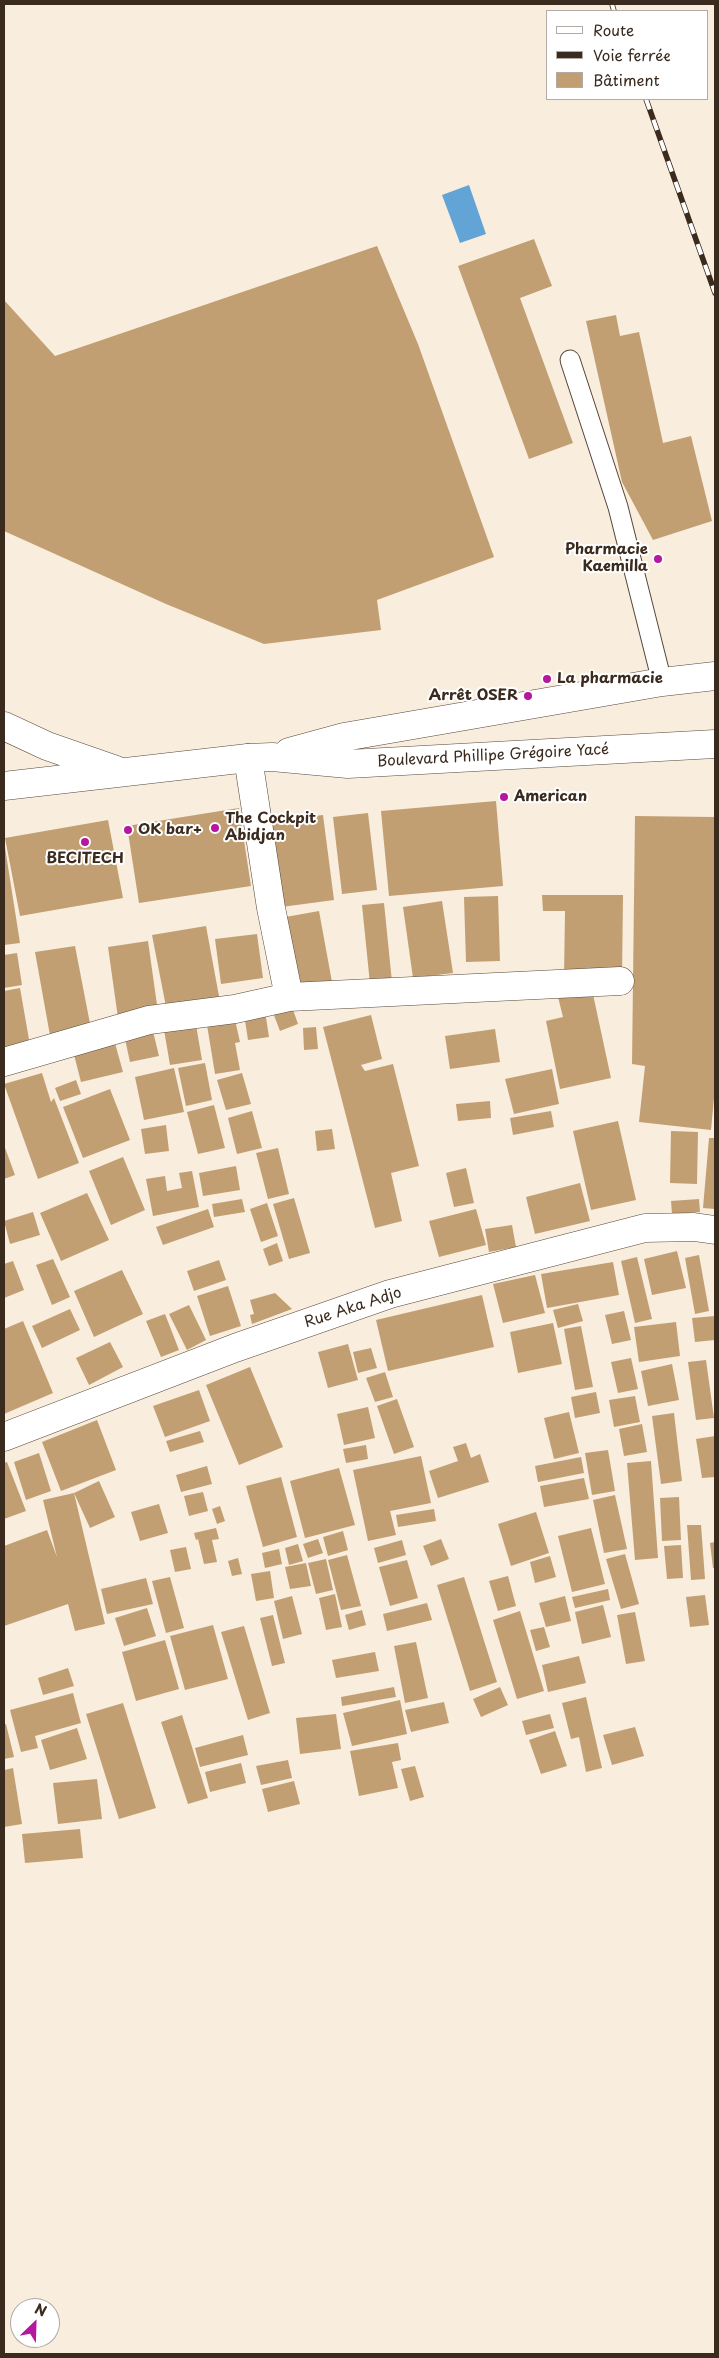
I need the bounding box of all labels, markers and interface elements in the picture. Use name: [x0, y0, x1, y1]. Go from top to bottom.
legend: [546, 10, 709, 100]
text: Route: [593, 18, 634, 41]
text: Voie ferrée: [593, 43, 671, 66]
text: Bâtiment: [593, 68, 660, 91]
place label: Pharmacie Kaemilla: [565, 541, 648, 576]
marker: Pharmacie Kaemilla: [652, 553, 664, 565]
place label: La pharmacie: [557, 670, 663, 688]
marker: La pharmacie: [541, 673, 553, 685]
place label: Arrêt OSER: [429, 687, 518, 705]
marker: Arrêt OSER: [522, 690, 534, 702]
street label: Boulevard Phillipe Grégoire Yacé: [377, 741, 609, 771]
place label: American: [514, 788, 587, 806]
marker: American: [498, 791, 510, 803]
place label: The Cockpit Abidjan: [225, 810, 316, 845]
place label: OK bar+: [138, 821, 202, 839]
marker: The Cockpit Abidjan: [209, 822, 221, 834]
marker: OK bar+: [122, 824, 134, 836]
marker: BECITECH: [79, 836, 91, 848]
place label: BECITECH: [46, 850, 124, 868]
street label: Rue Aka Adjo: [302, 1284, 404, 1332]
north arrow: [10, 2298, 60, 2348]
text: N: [32, 2298, 50, 2322]

